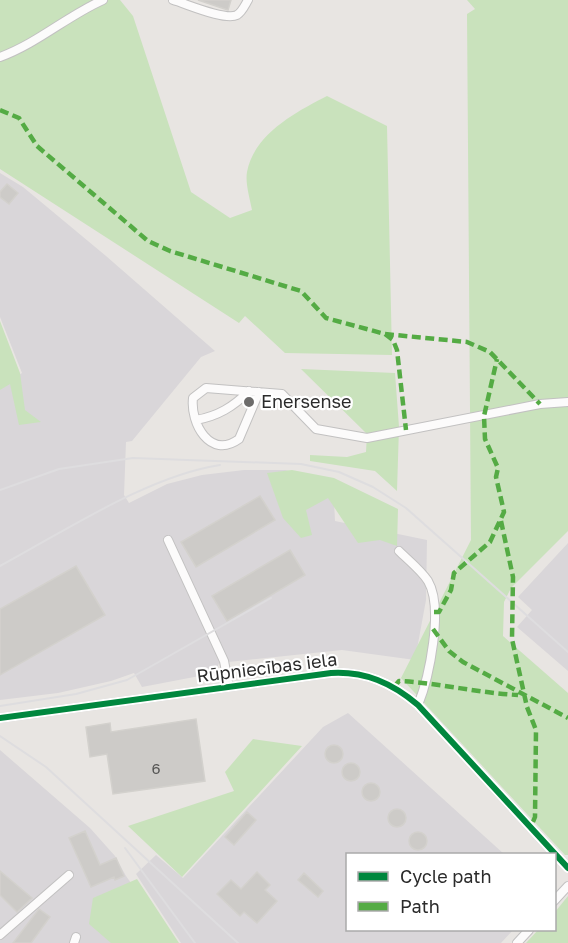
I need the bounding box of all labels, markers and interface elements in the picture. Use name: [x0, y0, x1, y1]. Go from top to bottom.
place label: Enersense: [261, 390, 352, 412]
marker: Enersense: [242, 395, 256, 409]
street label: Rūpniecības iela: [195, 647, 338, 687]
house number: 6: [151, 759, 161, 777]
legend: [346, 853, 556, 931]
text: Cycle path: [400, 865, 492, 887]
text: Path: [400, 895, 440, 917]

